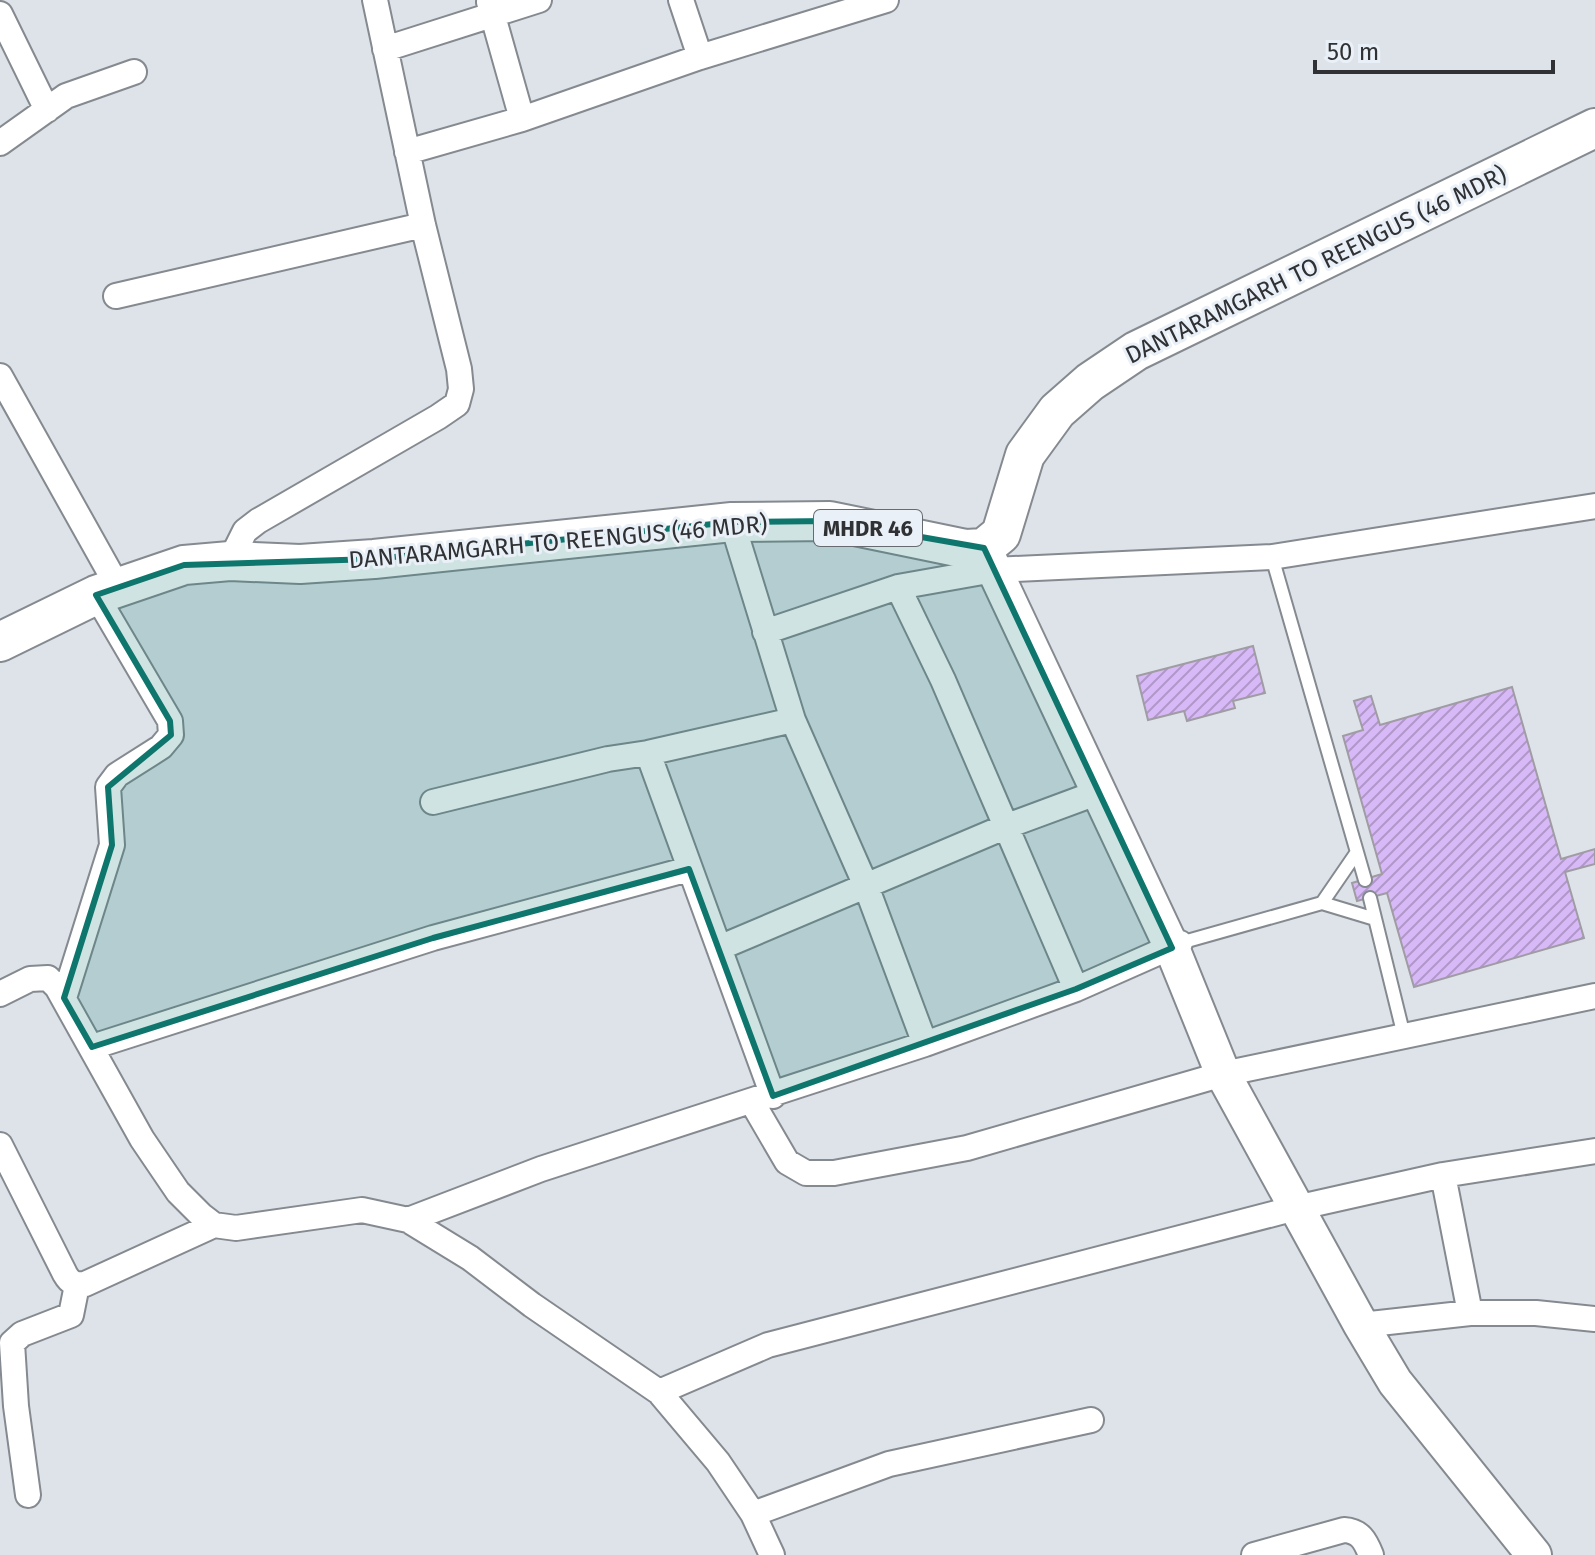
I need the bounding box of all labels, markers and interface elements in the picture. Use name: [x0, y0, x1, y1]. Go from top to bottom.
scale bar: [1315, 24, 1553, 74]
text: 50 m: [1327, 38, 1379, 66]
street label: DANTARAMGARH TO REENGUS (46 MDR): [1121, 160, 1511, 370]
street label: DANTARAMGARH TO REENGUS (46 MDR): [347, 510, 769, 574]
road number: MHDR 46: [814, 510, 922, 546]

